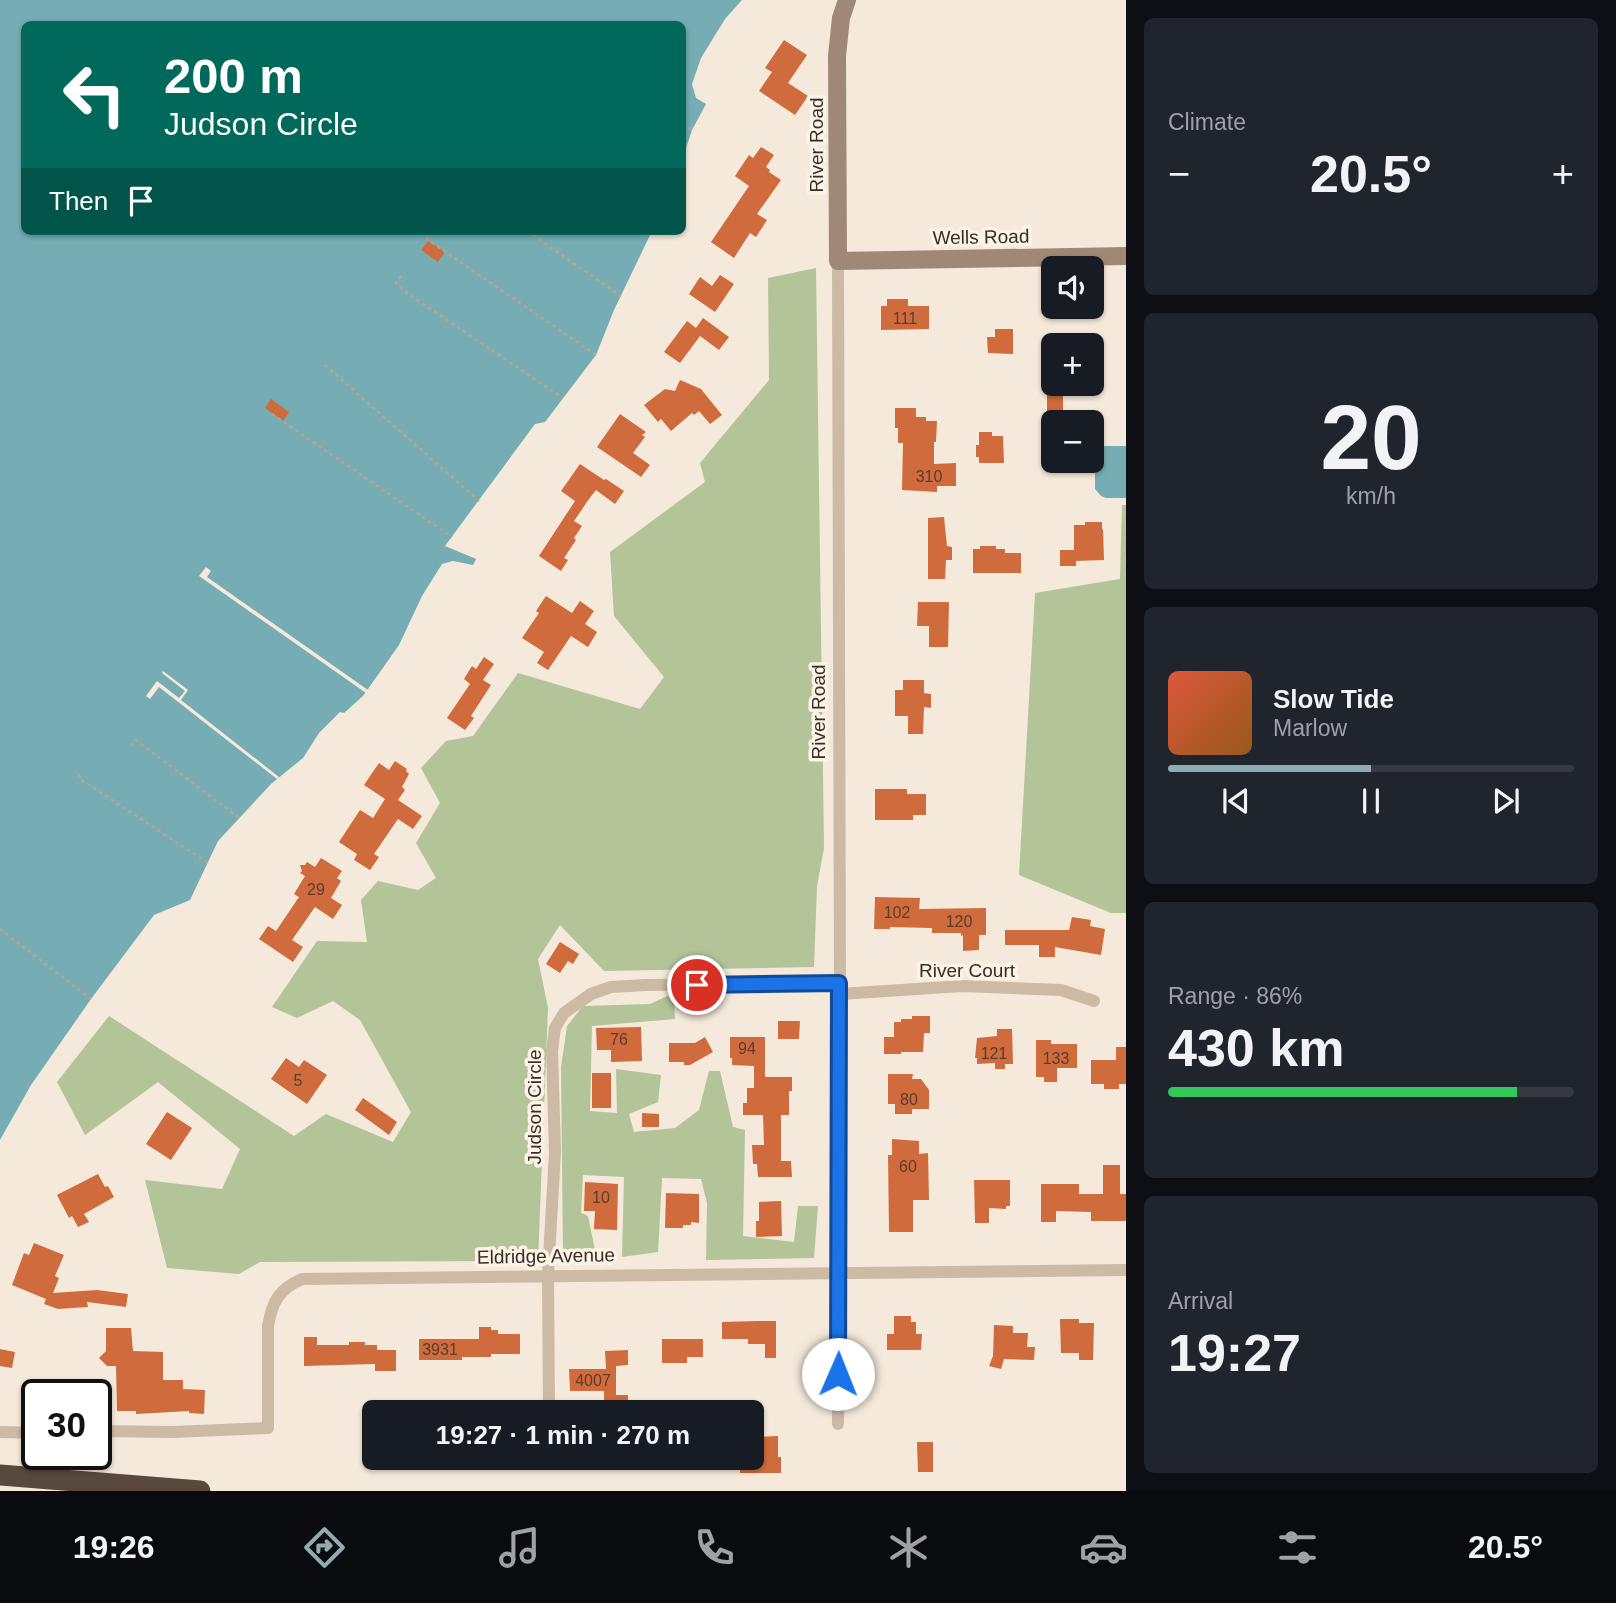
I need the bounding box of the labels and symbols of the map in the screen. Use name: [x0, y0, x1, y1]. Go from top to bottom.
street label: River Road: [806, 97, 827, 193]
street label: Wells Road: [932, 226, 1030, 248]
house number: 111: [893, 310, 917, 327]
house number: 310: [916, 468, 942, 485]
street label: River Road: [808, 664, 829, 760]
house number: 29: [307, 881, 325, 898]
house number: 102: [884, 904, 910, 921]
house number: 120: [946, 913, 972, 930]
pin: [667, 955, 727, 1015]
street label: River Court: [919, 960, 1016, 981]
house number: 76: [610, 1031, 628, 1048]
house number: 94: [738, 1040, 756, 1057]
house number: 121: [981, 1045, 1007, 1062]
street label: Judson Circle: [524, 1049, 545, 1165]
house number: 133: [1043, 1050, 1069, 1067]
house number: 5: [294, 1072, 303, 1089]
house number: 80: [900, 1091, 918, 1108]
house number: 60: [899, 1158, 917, 1175]
house number: 10: [592, 1189, 610, 1206]
street label: Eldridge Avenue: [477, 1244, 615, 1268]
position arrow: [801, 1337, 875, 1411]
house number: 3931: [422, 1341, 458, 1358]
house number: 4007: [575, 1372, 611, 1389]
speed limit sign: 30: [21, 1379, 112, 1470]

